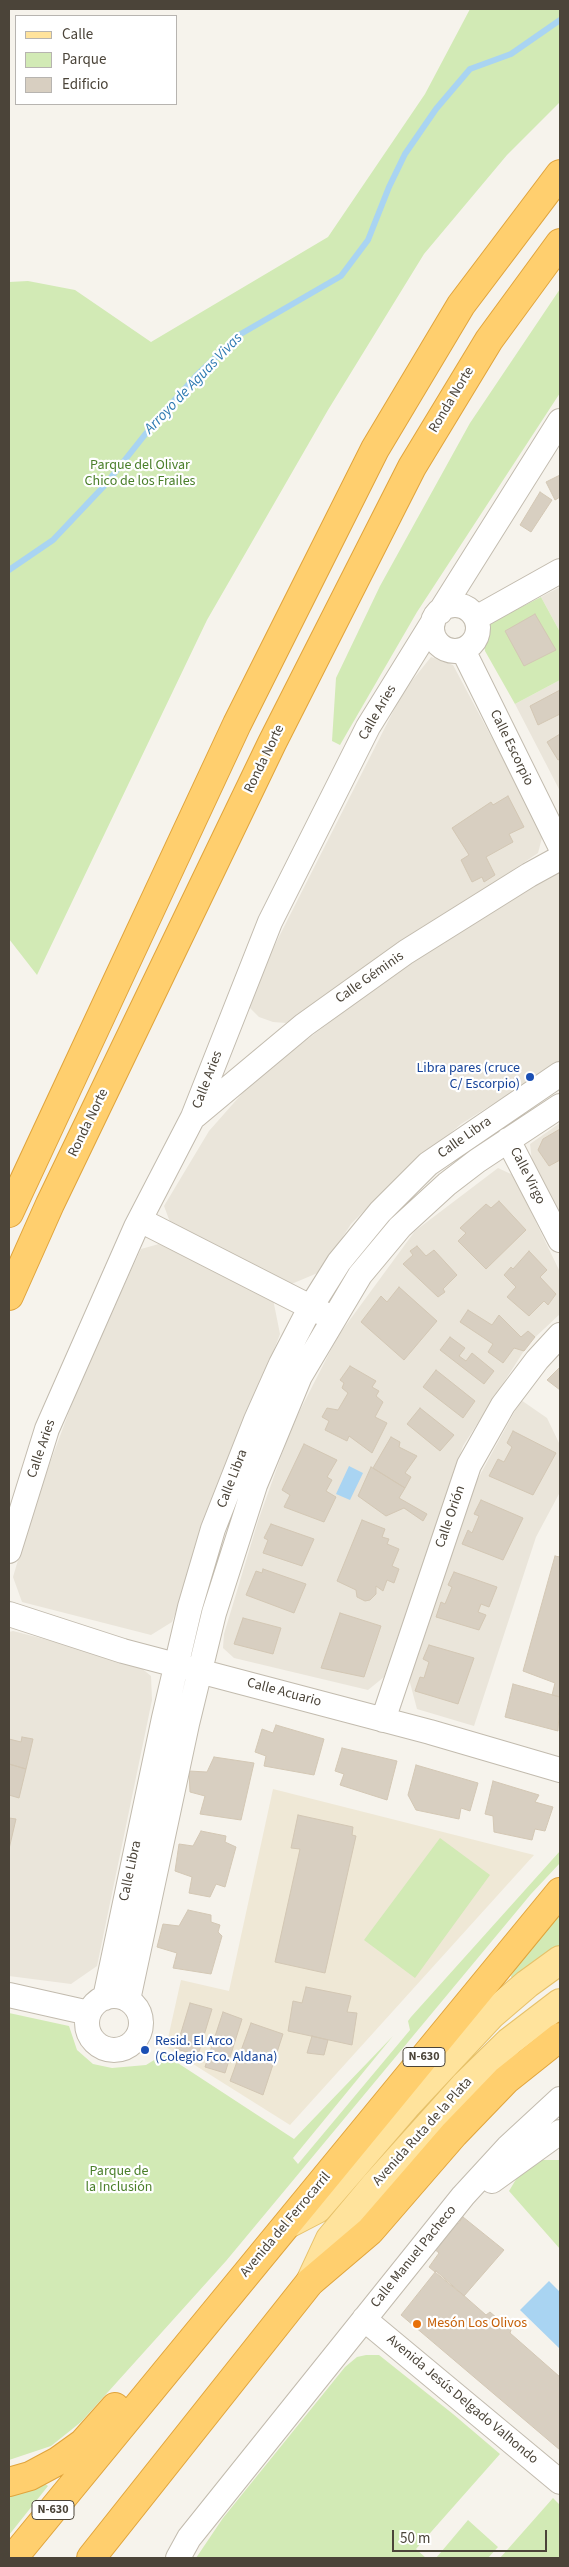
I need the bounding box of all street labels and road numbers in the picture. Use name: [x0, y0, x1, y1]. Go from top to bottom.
street label: Ronda Norte: [426, 364, 478, 436]
street label: Calle Aries: [356, 683, 400, 743]
street label: Calle Escorpio: [485, 707, 537, 789]
street label: Ronda Norte: [241, 722, 289, 796]
street label: Calle Géminis: [333, 948, 407, 1008]
street label: Calle Aries: [189, 1049, 227, 1111]
street label: Ronda Norte: [65, 1086, 113, 1160]
street label: Calle Libra: [435, 1113, 495, 1163]
street label: Calle Virgo: [505, 1145, 549, 1207]
street label: Calle Aries: [24, 1418, 60, 1480]
street label: Calle Libra: [214, 1447, 252, 1511]
street label: Calle Orión: [433, 1484, 469, 1550]
street label: Calle Acuario: [245, 1675, 323, 1711]
street label: Calle Libra: [116, 1839, 146, 1903]
road number: N-630: [403, 2048, 445, 2066]
street label: Avenida Ruta de la Plata: [370, 2074, 476, 2190]
street label: Avenida del Ferrocarril: [237, 2169, 335, 2281]
street label: Calle Manuel Pacheco: [368, 2202, 460, 2312]
street label: Avenida Jesús Delgado Valhondo: [383, 2332, 541, 2468]
road number: N-630: [32, 2500, 74, 2520]

